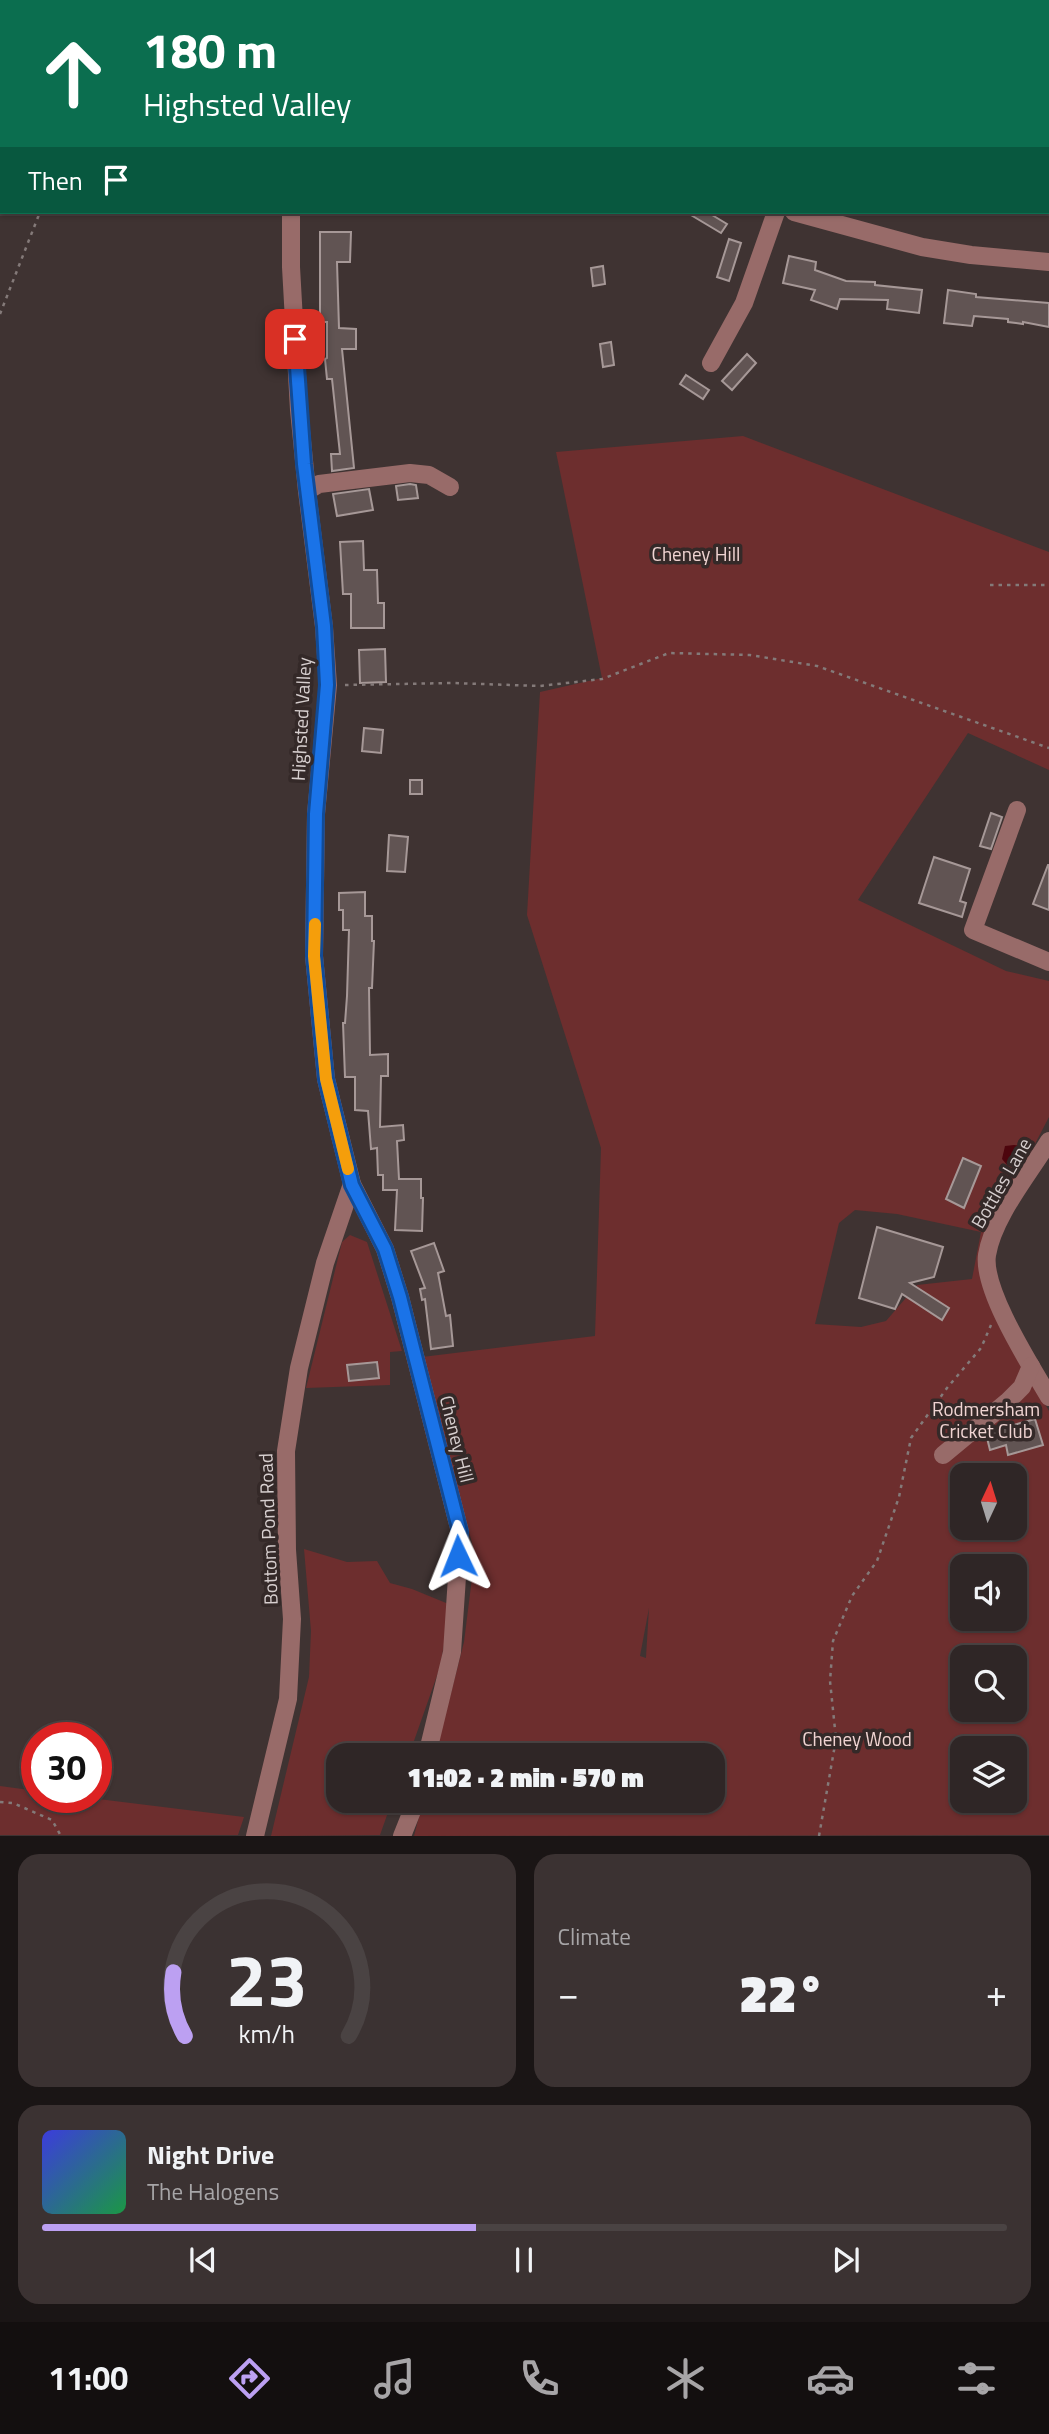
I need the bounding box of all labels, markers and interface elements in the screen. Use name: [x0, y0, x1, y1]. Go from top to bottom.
text: 180 m: [143, 12, 277, 87]
icon: ahead: [28, 28, 119, 119]
text: Highsted Valley: [143, 80, 351, 128]
text: Then: [28, 161, 83, 200]
icon: arrive: [97, 161, 135, 199]
pin: [265, 309, 325, 369]
icon: arrive: [276, 320, 314, 358]
park label: Cheney Hill: [652, 539, 740, 568]
street label: Highsted Valley: [283, 656, 318, 782]
street label: Bottles Lane: [963, 1132, 1038, 1233]
street label: Cheney Hill: [433, 1392, 482, 1486]
park label: Rodmersham Cricket Club: [932, 1394, 1040, 1445]
street label: Bottom Pond Road: [250, 1453, 285, 1605]
north arrow: [950, 1463, 1027, 1540]
map controls: [950, 1463, 1027, 1813]
position arrow: [421, 1519, 495, 1593]
button: sound: [950, 1554, 1027, 1631]
button: search: [950, 1645, 1027, 1722]
speed limit sign: 30: [21, 1722, 112, 1813]
park label: Cheney Wood: [802, 1724, 912, 1753]
button: layers: [950, 1736, 1027, 1813]
text: 11:02 · 2 min · 570 m: [407, 1758, 644, 1797]
text: Climate: [558, 1919, 631, 1954]
text: 23: [226, 1925, 308, 2035]
text: 22°: [739, 1953, 825, 2032]
text: −: [558, 1964, 579, 2022]
text: +: [986, 1964, 1007, 2022]
text: km/h: [238, 2015, 295, 2053]
text: Night Drive: [147, 2135, 274, 2174]
text: The Halogens: [147, 2174, 279, 2209]
icon: previous: [184, 2241, 222, 2279]
icon: pause: [505, 2241, 543, 2279]
icon: next: [827, 2241, 865, 2279]
text: 11:00: [48, 2354, 128, 2402]
icon: directions: [225, 2354, 274, 2403]
icon: music: [370, 2354, 419, 2403]
icon: phone: [515, 2354, 564, 2403]
icon: climate: [661, 2354, 710, 2403]
icon: car: [806, 2354, 855, 2403]
icon: filters: [952, 2354, 1001, 2403]

